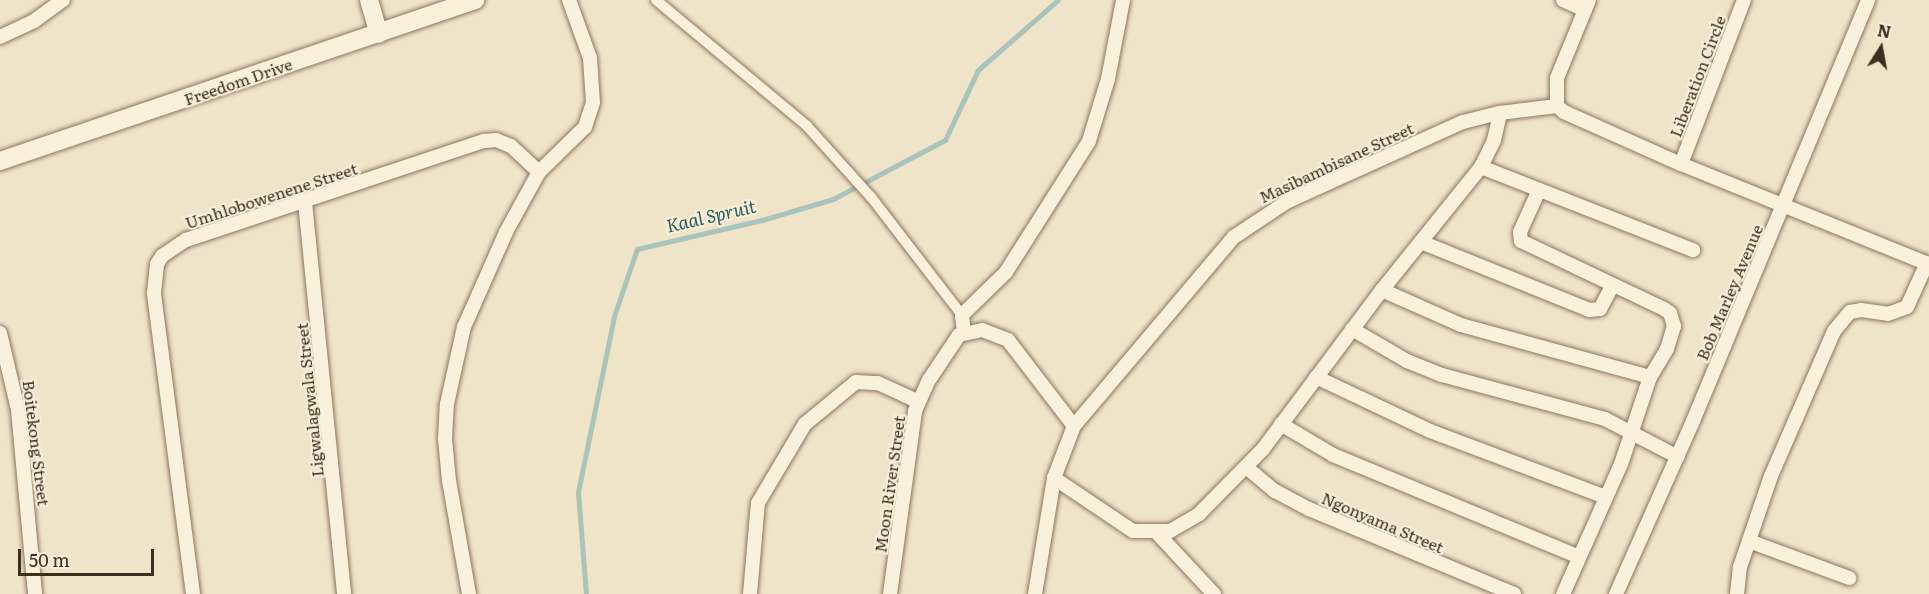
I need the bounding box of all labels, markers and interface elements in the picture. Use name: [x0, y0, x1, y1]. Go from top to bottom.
street label: Liberation Circle: [1665, 12, 1729, 140]
text: N: [1876, 17, 1893, 43]
north arrow: [1851, 18, 1911, 78]
street label: Freedom Drive: [181, 54, 295, 108]
street label: Masibambisane Street: [1256, 118, 1416, 206]
street label: Umhlobowenene Street: [183, 158, 359, 232]
water label: Kaal Spruit: [664, 195, 758, 237]
street label: Bob Marley Avenue: [1692, 221, 1766, 363]
street label: Ligwalagwala Street: [291, 322, 327, 478]
street label: Boitekong Street: [20, 379, 54, 507]
street label: Moon River Street: [870, 414, 908, 554]
street label: Ngonyama Street: [1319, 488, 1447, 556]
scale bar: [21, 537, 158, 575]
text: 50 m: [29, 546, 70, 573]

